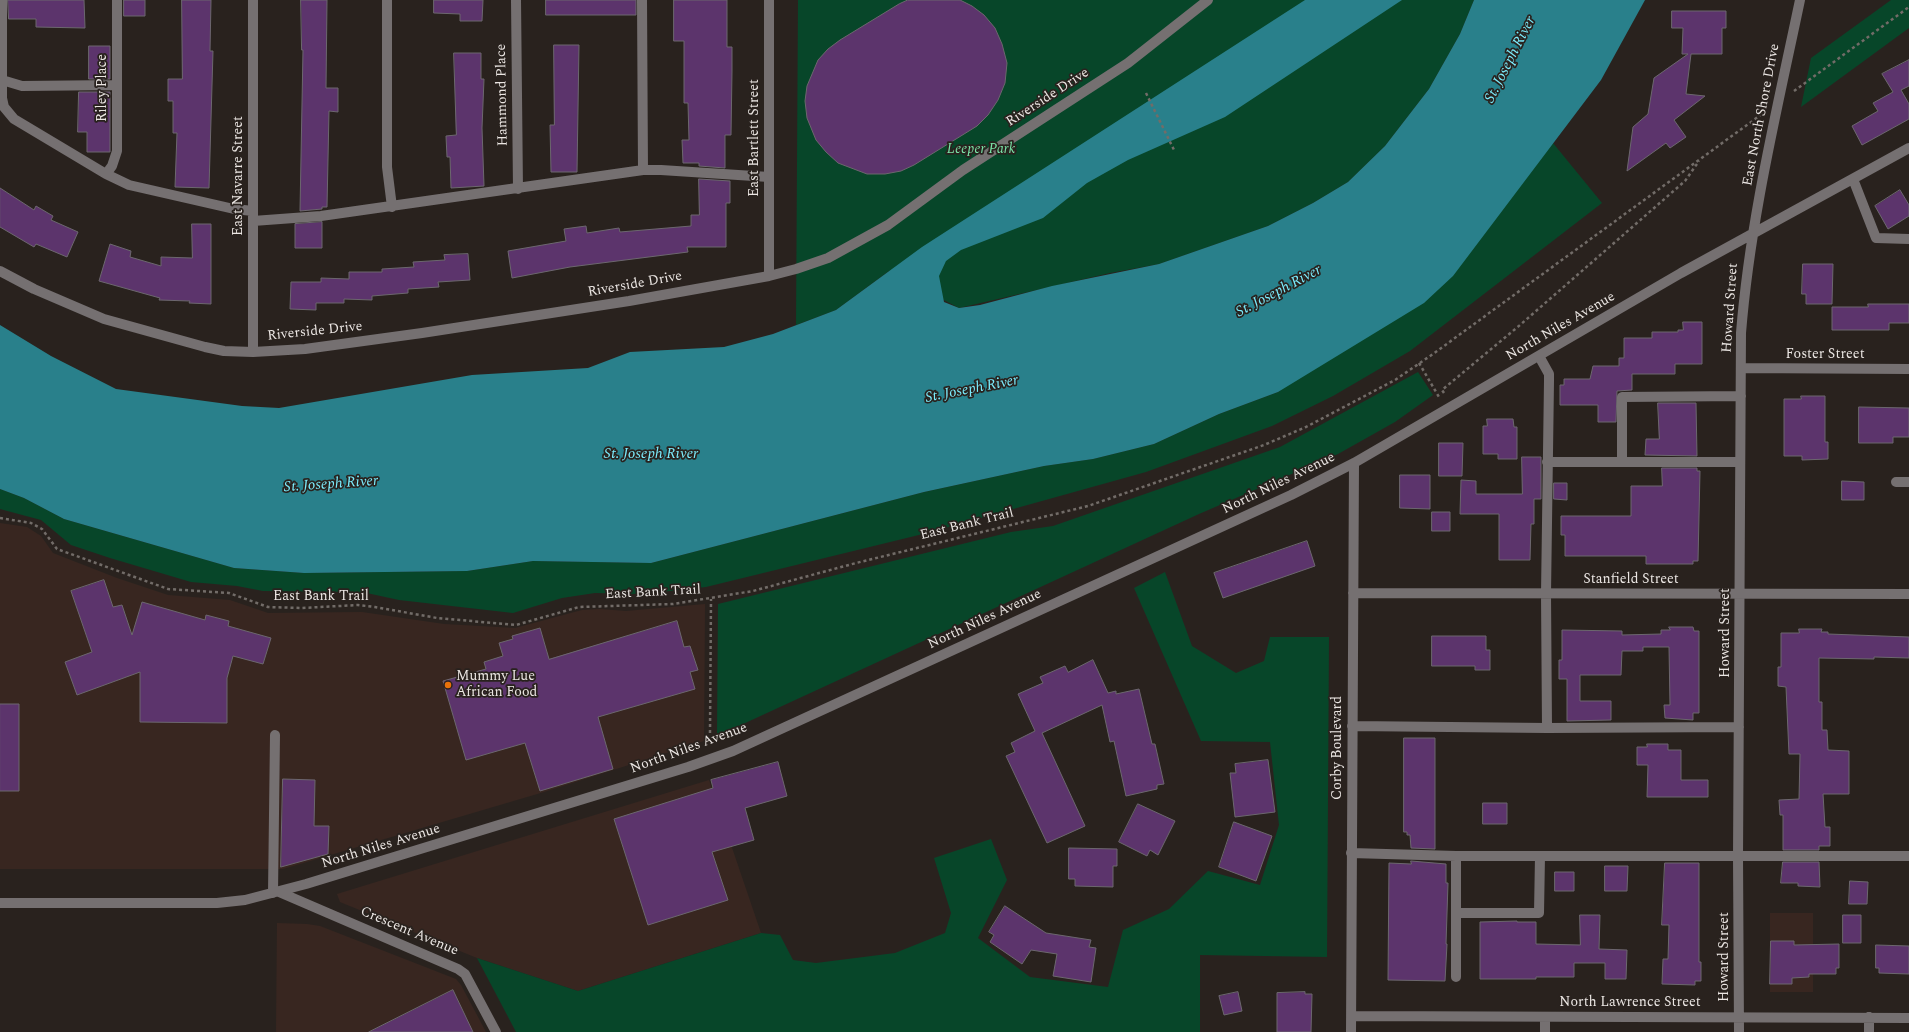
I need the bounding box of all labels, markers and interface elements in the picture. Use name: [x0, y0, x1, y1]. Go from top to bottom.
water label: St. Joseph River: [1482, 14, 1540, 106]
street label: East North Shore Drive: [1740, 42, 1784, 188]
street label: Hammond Place: [494, 44, 512, 146]
street label: Riley Place: [95, 54, 111, 122]
street label: Riverside Drive: [1003, 65, 1093, 131]
street label: East Bartlett Street: [747, 79, 763, 197]
street label: East Navarre Street: [231, 116, 247, 236]
park label: Leeper Park: [947, 142, 1015, 158]
water label: St. Joseph River: [1233, 262, 1325, 322]
street label: Howard Street: [1719, 263, 1743, 353]
street label: Riverside Drive: [587, 268, 683, 302]
street label: North Niles Avenue: [1503, 289, 1619, 365]
street label: Riverside Drive: [267, 319, 363, 345]
street label: Foster Street: [1785, 347, 1865, 363]
water label: St. Joseph River: [924, 372, 1020, 408]
water label: St. Joseph River: [604, 446, 698, 464]
street label: North Niles Avenue: [1220, 449, 1338, 519]
water label: St. Joseph River: [283, 473, 379, 497]
street label: East Bank Trail: [918, 505, 1016, 545]
street label: Stanfield Street: [1583, 572, 1679, 588]
street label: East Bank Trail: [605, 582, 701, 604]
street label: North Niles Avenue: [926, 586, 1044, 654]
street label: Howard Street: [1718, 588, 1734, 678]
street label: East Bank Trail: [273, 589, 369, 605]
place label: Mummy Lue African Food: [456, 669, 537, 702]
marker: Mummy Lue African Food: [443, 680, 453, 690]
street label: Corby Boulevard: [1330, 696, 1346, 800]
street label: North Niles Avenue: [628, 720, 750, 778]
street label: North Niles Avenue: [320, 821, 442, 873]
street label: Crescent Avenue: [357, 904, 461, 960]
street label: Howard Street: [1717, 912, 1733, 1002]
street label: North Lawrence Street: [1559, 995, 1701, 1011]

